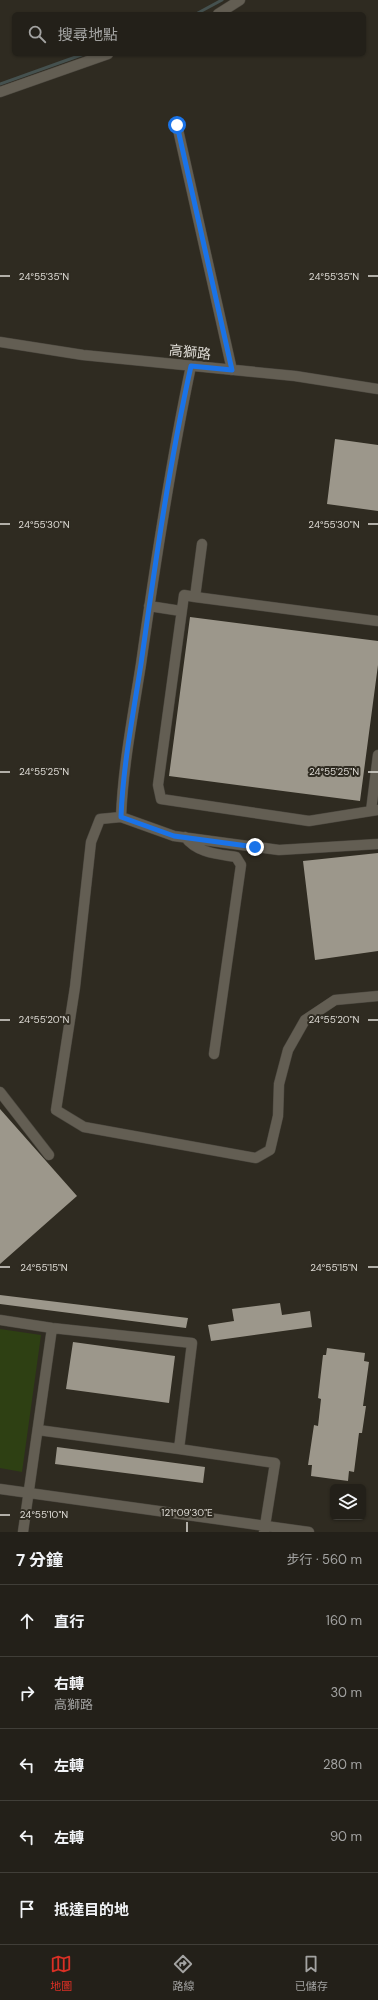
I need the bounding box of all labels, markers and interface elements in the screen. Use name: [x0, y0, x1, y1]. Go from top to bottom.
search box: [12, 12, 366, 56]
icon: search: [26, 23, 48, 45]
text: 搜尋地點: [58, 25, 118, 45]
route start: [168, 116, 186, 134]
text: 24°55'35"N: [19, 270, 69, 283]
text: 24°55'35"N: [309, 270, 359, 283]
street label: 高獅路: [168, 341, 212, 363]
text: 24°55'30"N: [18, 518, 70, 531]
text: 24°55'30"N: [308, 518, 360, 531]
text: 24°55'25"N: [19, 765, 69, 778]
text: 24°55'25"N: [309, 765, 359, 778]
route end: [246, 838, 264, 856]
text: 24°55'20"N: [18, 1013, 70, 1026]
text: 24°55'20"N: [308, 1013, 360, 1026]
text: 24°55'15"N: [20, 1261, 68, 1274]
text: 24°55'15"N: [310, 1261, 358, 1274]
map controls: [330, 1484, 366, 1520]
button: layers: [330, 1484, 366, 1520]
text: 121°09'30"E: [161, 1506, 213, 1519]
text: 24°55'10"N: [20, 1508, 68, 1521]
text: 7 分鐘: [16, 1549, 63, 1571]
text: 步行 · 560 m: [286, 1551, 362, 1568]
icon: ahead: [16, 1610, 38, 1632]
text: 直行: [54, 1612, 84, 1632]
text: 160 m: [326, 1612, 362, 1629]
text: 右轉: [54, 1674, 84, 1694]
icon: right: [16, 1682, 38, 1704]
text: 30 m: [330, 1684, 362, 1701]
text: 高獅路: [54, 1696, 93, 1713]
icon: left: [16, 1754, 38, 1776]
text: 左轉: [54, 1756, 84, 1776]
text: 280 m: [323, 1756, 362, 1773]
icon: left: [16, 1826, 38, 1848]
text: 左轉: [54, 1828, 84, 1848]
text: 90 m: [330, 1828, 362, 1845]
icon: arrive: [16, 1898, 38, 1920]
text: 抵達目的地: [54, 1900, 129, 1920]
tab: 地圖: [50, 1953, 72, 1993]
tab: 路線: [172, 1953, 194, 1993]
tab: 已儲存: [295, 1953, 328, 1993]

